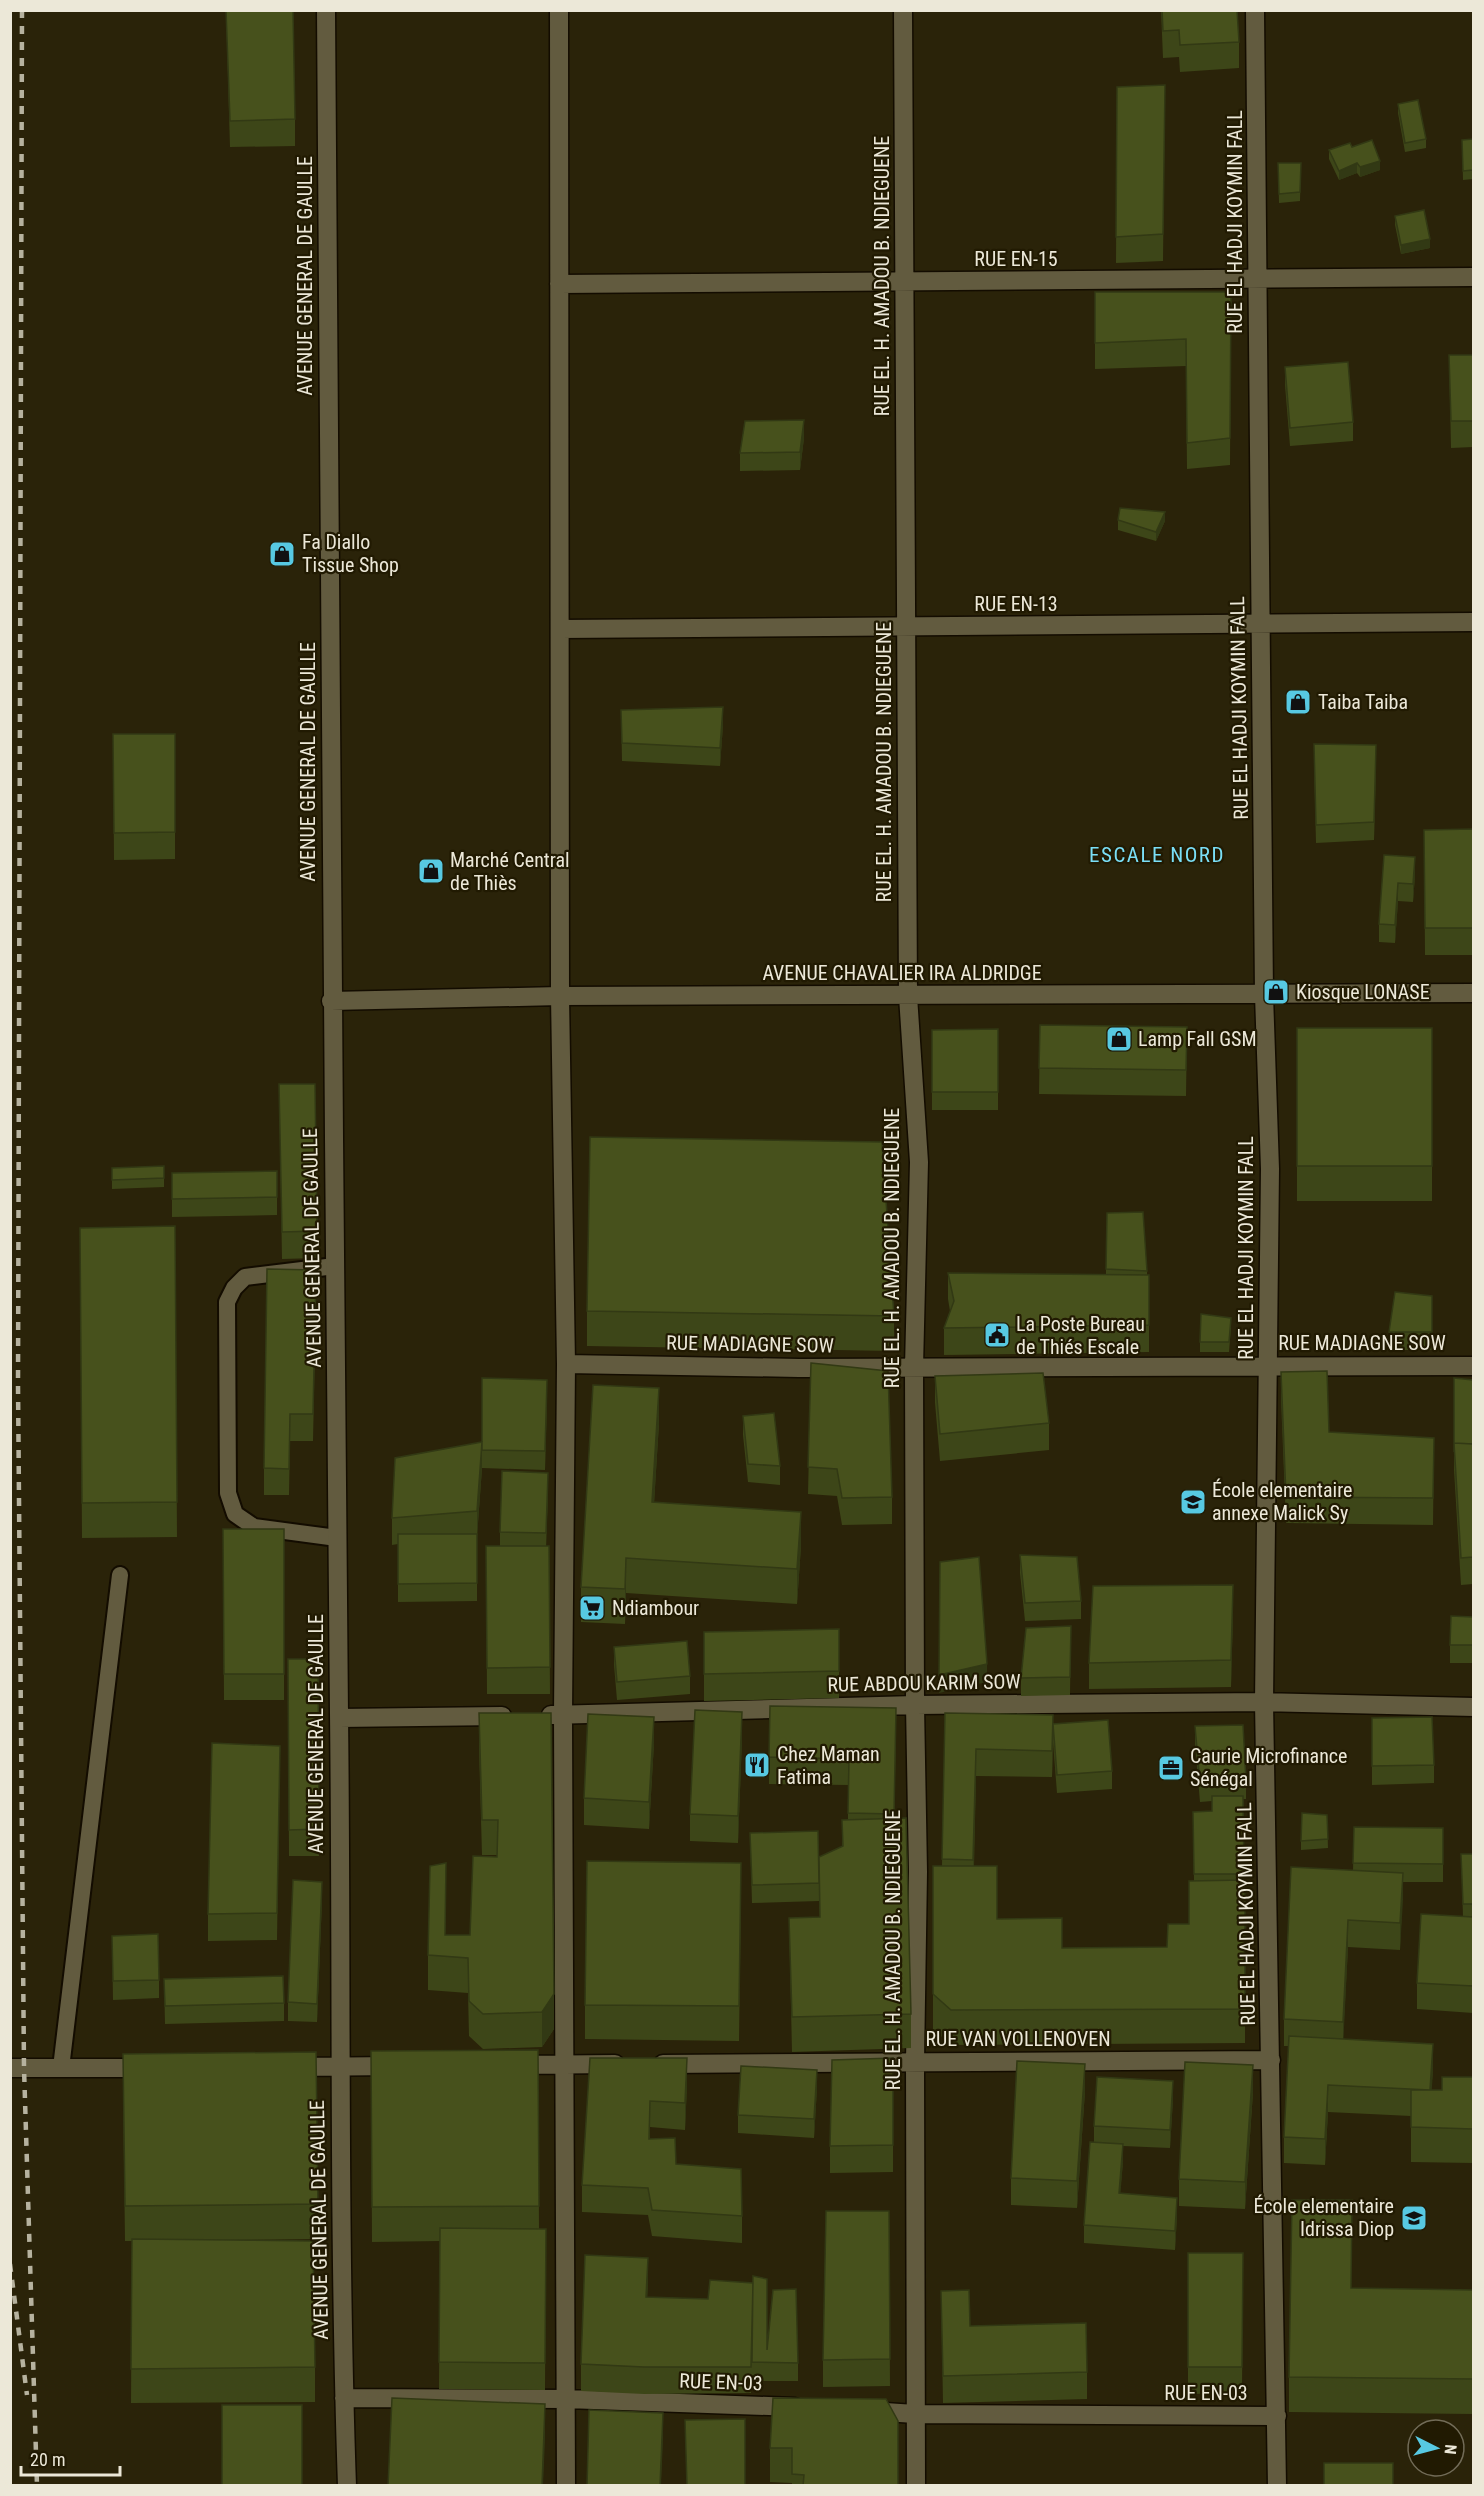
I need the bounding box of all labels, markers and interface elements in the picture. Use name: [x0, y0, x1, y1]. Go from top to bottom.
street label: RUE EL HADJI KOYMIN FALL: [1223, 110, 1247, 334]
street label: RUE EL. H. AMADOU B. NDIEGUENE: [870, 136, 894, 416]
street label: AVENUE GENERAL DE GAULLE: [293, 156, 317, 396]
street label: RUE EN-15: [974, 247, 1058, 271]
place label: Fa Diallo Tissue Shop: [302, 530, 399, 577]
shop icon: Fa Diallo Tissue Shop: [267, 539, 297, 569]
street label: RUE EN-13: [974, 592, 1058, 616]
street label: RUE EL HADJI KOYMIN FALL: [1225, 596, 1253, 820]
street label: RUE EL. H. AMADOU B. NDIEGUENE: [872, 622, 896, 902]
street label: AVENUE GENERAL DE GAULLE: [296, 642, 320, 882]
shop icon: Taiba Taiba: [1283, 687, 1313, 717]
place label: Taiba Taiba: [1318, 690, 1408, 714]
district label: ESCALE NORD: [1089, 843, 1225, 867]
place label: Marché Central de Thiès: [450, 848, 570, 895]
shop icon: Marché Central de Thiès: [416, 856, 446, 886]
street label: AVENUE CHAVALIER IRA ALDRIDGE: [762, 961, 1042, 985]
shop icon: Kiosque LONASE: [1261, 977, 1291, 1007]
place label: Kiosque LONASE: [1296, 980, 1430, 1004]
shop icon: Lamp Fall GSM: [1104, 1024, 1134, 1054]
place label: Lamp Fall GSM: [1138, 1027, 1257, 1051]
street label: RUE EL. H. AMADOU B. NDIEGUENE: [880, 1108, 904, 1388]
street label: AVENUE GENERAL DE GAULLE: [298, 1128, 326, 1368]
street label: RUE EL HADJI KOYMIN FALL: [1234, 1136, 1258, 1360]
place label: La Poste Bureau de Thiés Escale: [1016, 1312, 1145, 1359]
public building icon: La Poste Bureau de Thiés Escale: [982, 1320, 1012, 1350]
street label: RUE MADIAGNE SOW: [666, 1331, 834, 1357]
street label: RUE MADIAGNE SOW: [1278, 1331, 1446, 1355]
place label: École elementaire annexe Malick Sy: [1212, 1478, 1352, 1525]
school or university icon: École elementaire annexe Malick Sy: [1178, 1487, 1208, 1517]
supermarket icon: Ndiambour: [577, 1593, 607, 1623]
place label: Ndiambour: [612, 1596, 699, 1620]
street label: AVENUE GENERAL DE GAULLE: [304, 1614, 328, 1854]
street label: RUE ABDOU KARIM SOW: [827, 1669, 1021, 1697]
place label: Chez Maman Fatima: [777, 1742, 880, 1789]
place label: Caurie Microfinance Sénégal: [1190, 1744, 1347, 1791]
restaurant icon: Chez Maman Fatima: [742, 1750, 772, 1780]
office icon: Caurie Microfinance Sénégal: [1156, 1753, 1186, 1783]
street label: RUE EL HADJI KOYMIN FALL: [1232, 1802, 1260, 2026]
street label: RUE EL. H. AMADOU B. NDIEGUENE: [881, 1810, 905, 2090]
street label: RUE VAN VOLLENOVEN: [925, 2027, 1111, 2051]
street label: AVENUE GENERAL DE GAULLE: [305, 2100, 333, 2340]
place label: École elementaire Idrissa Diop: [1254, 2194, 1394, 2241]
school or university icon: École elementaire Idrissa Diop: [1399, 2203, 1429, 2233]
street label: RUE EN-03: [679, 2369, 763, 2395]
street label: RUE EN-03: [1164, 2381, 1248, 2405]
north arrow: [1406, 2418, 1466, 2478]
scale bar: [21, 2439, 120, 2477]
text: N: [1440, 2444, 1460, 2455]
text: 20 m: [30, 2449, 65, 2470]

